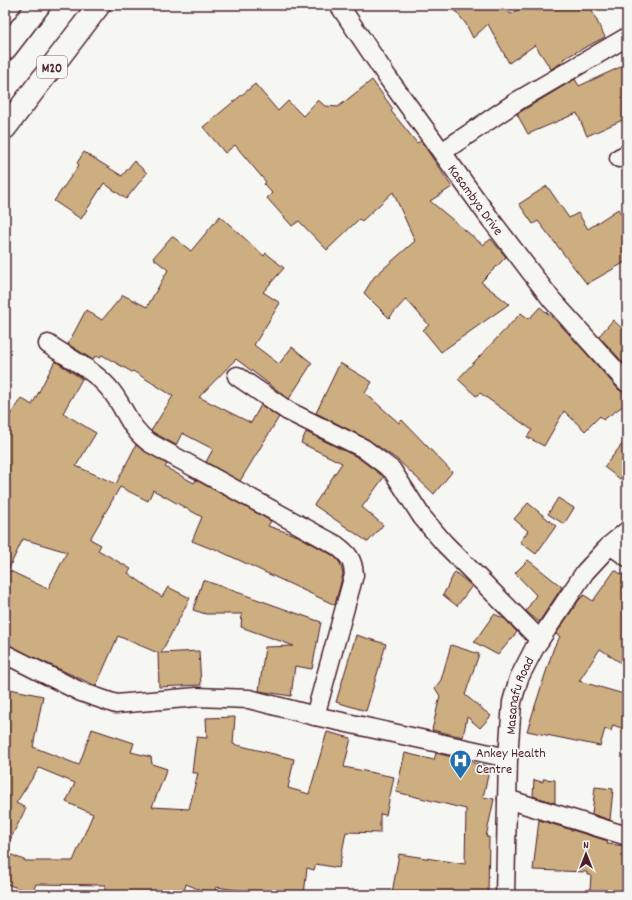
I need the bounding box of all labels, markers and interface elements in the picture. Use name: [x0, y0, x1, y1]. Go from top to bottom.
road number: M20: [37, 56, 67, 78]
street label: Kasambya Drive: [442, 161, 507, 240]
street label: Masanafu Road: [502, 654, 540, 735]
place label: Ankey Health Centre: [476, 744, 546, 780]
hospital icon: Ankey Health Centre: [448, 747, 474, 780]
north arrow: [566, 834, 606, 874]
text: N: [583, 838, 589, 854]

